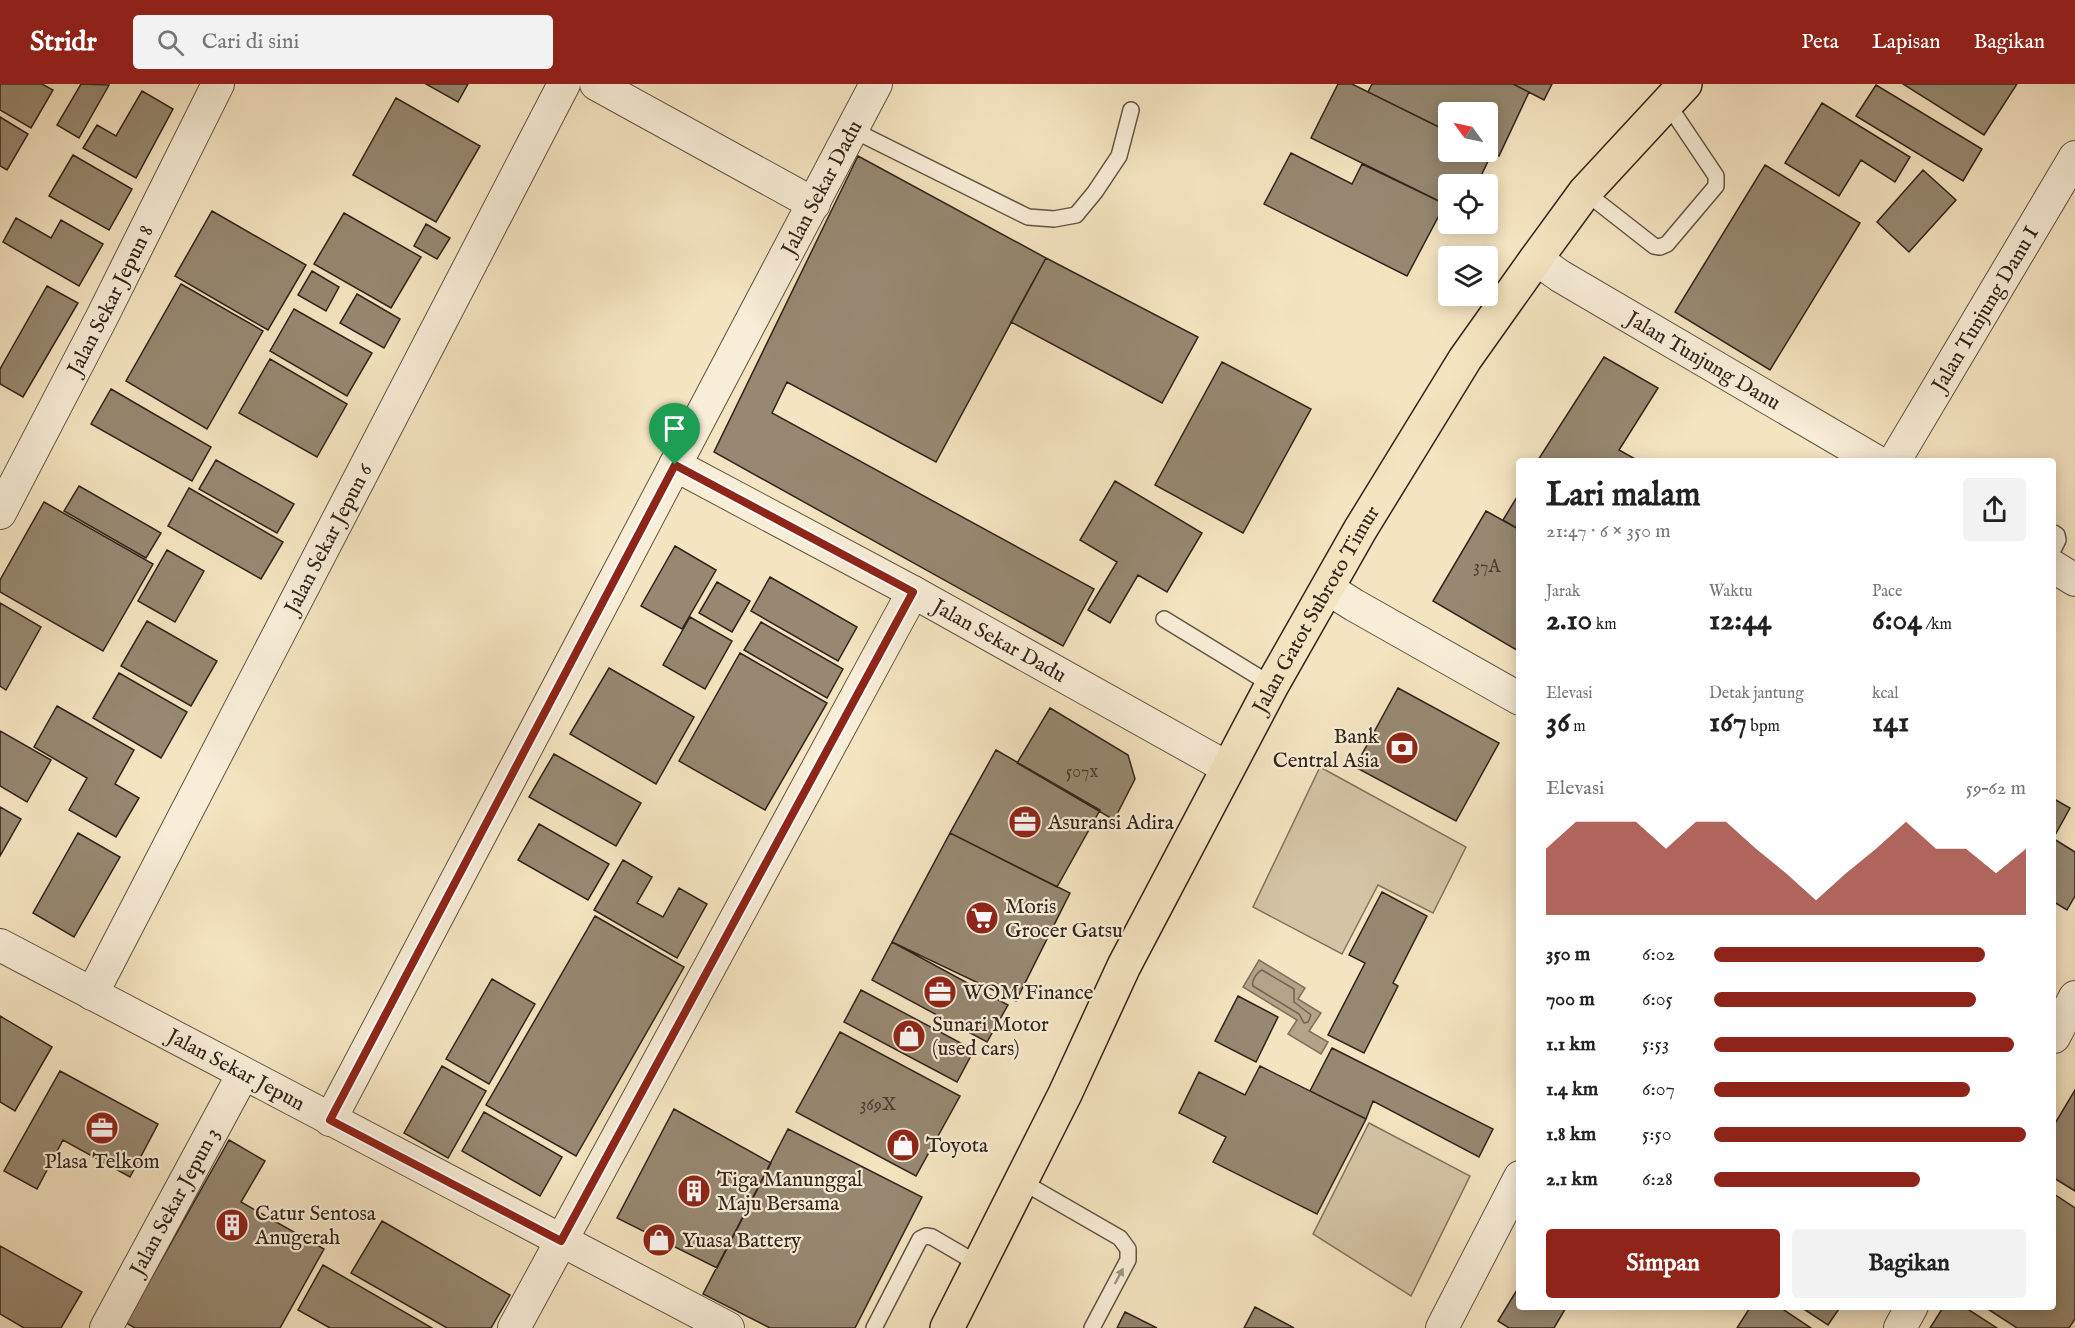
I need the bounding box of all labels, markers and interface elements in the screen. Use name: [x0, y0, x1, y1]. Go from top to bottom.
search box: [133, 15, 553, 69]
text: Stridr: [30, 25, 97, 60]
icon: search: [154, 26, 187, 59]
text: Cari di sini: [202, 28, 299, 56]
text: Peta: [1801, 29, 1839, 56]
text: Lapisan: [1872, 29, 1941, 56]
text: Bagikan: [1974, 29, 2045, 56]
north arrow: [1438, 102, 1498, 162]
map controls: [1438, 102, 1498, 306]
street label: Jalan Sekar Dadu: [775, 116, 869, 262]
button: locate: [1438, 174, 1498, 234]
street label: Jalan Sekar Jepun 8: [61, 221, 161, 382]
street label: Jalan Tunjung Danu I: [1926, 222, 2046, 399]
button: layers: [1438, 246, 1498, 306]
street label: Jalan Tunjung Danu: [1619, 305, 1785, 417]
pin: [649, 403, 700, 465]
icon: arrive: [658, 412, 691, 445]
street label: Jalan Sekar Jepun 6: [279, 459, 380, 621]
text: Lari malam: [1546, 475, 1700, 517]
button: share: [1963, 478, 2026, 541]
street label: Jalan Gatot Subroto Timur: [1247, 501, 1387, 720]
text: 21:47 · 6 × 350 m: [1546, 519, 1671, 544]
house number: 37A: [1473, 556, 1501, 579]
text: Jarak: [1546, 582, 1580, 602]
text: Waktu: [1709, 582, 1753, 602]
text: Pace: [1872, 582, 1902, 602]
street label: Jalan Sekar Dadu: [926, 593, 1071, 690]
text: 2.10: [1546, 602, 1592, 640]
text: 12:44: [1709, 602, 1772, 640]
text: 6:04: [1872, 602, 1922, 640]
text: km: [1592, 615, 1617, 635]
text: /km: [1922, 615, 1952, 635]
text: Elevasi: [1546, 684, 1593, 704]
text: Detak jantung: [1709, 684, 1804, 704]
text: kcal: [1872, 684, 1899, 704]
text: 36: [1546, 704, 1570, 742]
text: 167: [1709, 704, 1747, 742]
text: 141: [1872, 704, 1909, 742]
text: m: [1570, 717, 1586, 737]
text: bpm: [1747, 717, 1780, 737]
place label: Bank Central Asia: [1273, 724, 1380, 775]
bank icon: Bank Central Asia: [1384, 730, 1420, 766]
house number: 507x: [1066, 761, 1098, 784]
text: Elevasi: [1546, 776, 1604, 801]
text: 59–62 m: [1966, 776, 2026, 801]
office icon: Asuransi Adira: [1007, 804, 1043, 840]
place label: Asuransi Adira: [1047, 810, 1175, 837]
place label: Moris Grocer Gatsu: [1005, 894, 1123, 945]
supermarket icon: Moris Grocer Gatsu: [964, 900, 1000, 936]
text: 350 m: [1546, 942, 1590, 967]
text: 6:02: [1642, 942, 1675, 967]
office icon: WOM Finance: [922, 974, 958, 1010]
place label: WOM Finance: [963, 980, 1094, 1007]
text: 700 m: [1546, 987, 1595, 1012]
text: 6:05: [1642, 987, 1673, 1012]
place label: Sunari Motor (used cars): [932, 1012, 1049, 1063]
shop icon: Sunari Motor (used cars): [891, 1018, 927, 1054]
street label: Jalan Sekar Jepun: [160, 1022, 309, 1118]
text: 1.1 km: [1546, 1032, 1596, 1057]
text: 5:53: [1642, 1032, 1669, 1057]
text: 1.4 km: [1546, 1077, 1598, 1102]
text: 6:07: [1642, 1077, 1675, 1102]
house number: 369X: [860, 1094, 897, 1117]
office icon: Plasa Telkom: [84, 1110, 120, 1146]
text: 1.8 km: [1546, 1122, 1596, 1147]
text: 5:50: [1642, 1122, 1672, 1147]
street label: Jalan Sekar Jepun 3: [124, 1123, 227, 1282]
shop icon: Toyota: [885, 1127, 921, 1163]
place label: Toyota: [926, 1133, 989, 1160]
place label: Plasa Telkom: [44, 1149, 160, 1176]
place label: Tiga Manunggal Maju Bersama: [717, 1167, 863, 1218]
text: 2.1 km: [1546, 1167, 1598, 1192]
text: 6:28: [1642, 1167, 1673, 1192]
building icon: Tiga Manunggal Maju Bersama: [676, 1173, 712, 1209]
place label: Catur Sentosa Anugerah: [254, 1201, 377, 1252]
building icon: Catur Sentosa Anugerah: [214, 1207, 250, 1243]
shop icon: Yuasa Battery: [641, 1222, 677, 1258]
place label: Yuasa Battery: [682, 1228, 802, 1255]
button: Simpan: [1546, 1229, 1780, 1298]
button: Bagikan: [1792, 1229, 2026, 1298]
one-way arrow: [1114, 1267, 1124, 1284]

